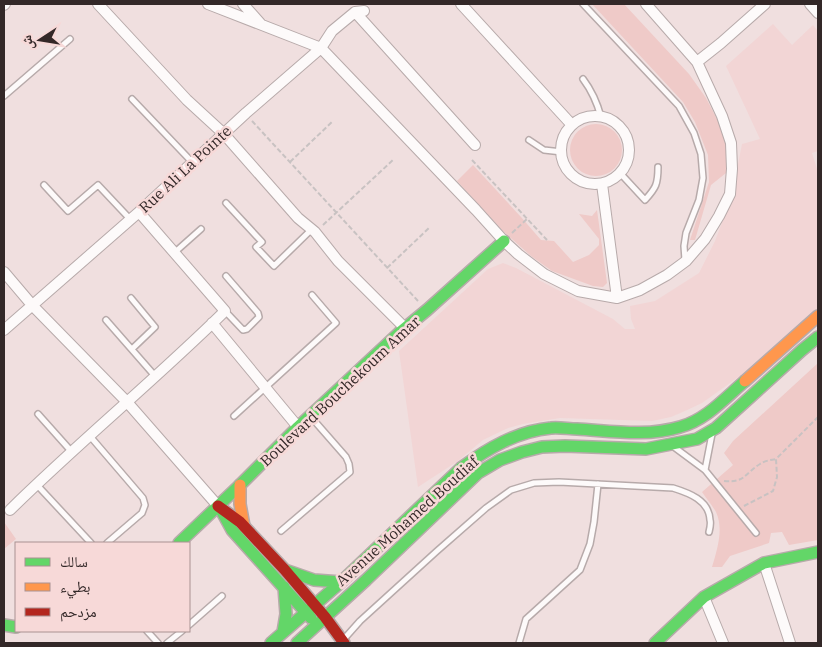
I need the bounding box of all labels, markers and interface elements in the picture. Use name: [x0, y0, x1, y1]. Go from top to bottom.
north arrow: [15, 15, 65, 65]
text: ش: [17, 33, 38, 52]
street label: Rue Ali La Pointe: [135, 121, 235, 217]
street label: Boulevard Bouchekoum Amar: [256, 312, 424, 470]
street label: Avenue Mohamed Boudiaf: [332, 451, 483, 590]
legend: [15, 542, 190, 632]
text: سالك: [60, 552, 88, 571]
text: بطيء: [60, 577, 90, 599]
text: مزدحم: [60, 602, 97, 622]

